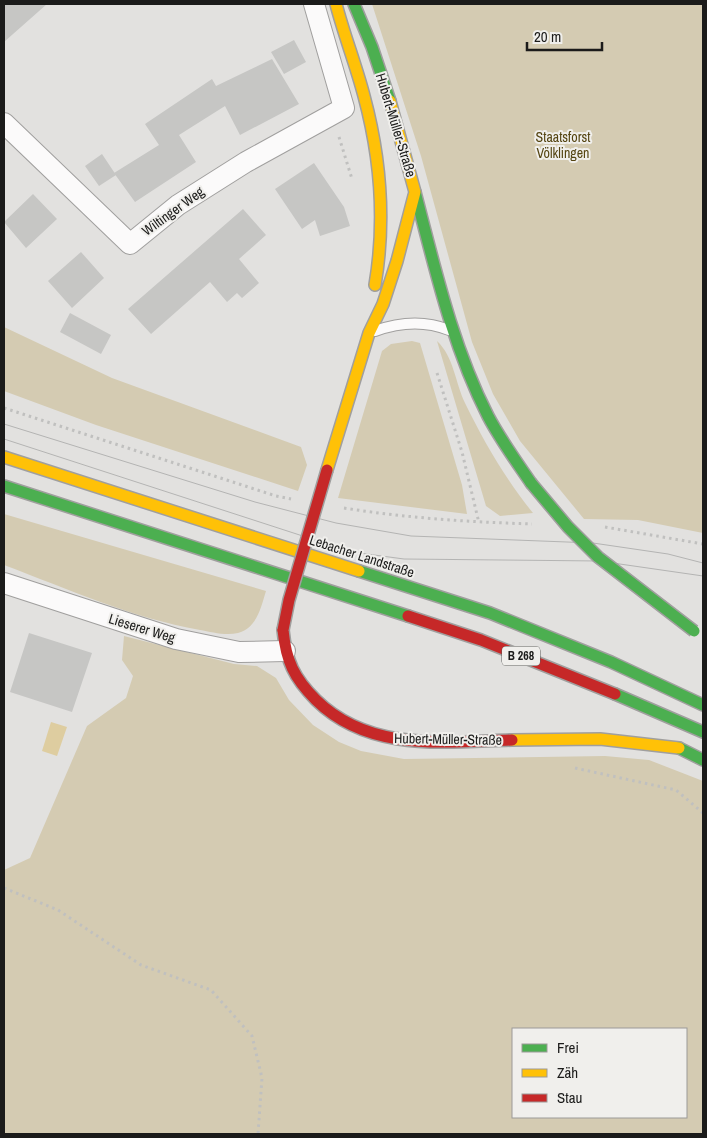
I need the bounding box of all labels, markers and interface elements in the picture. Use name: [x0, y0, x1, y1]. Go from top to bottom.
scale bar: [527, 20, 602, 52]
text: 20 m: [534, 26, 561, 47]
street label: Hubert-Müller-Straße: [372, 71, 420, 179]
park label: Staatsforst Völklingen: [536, 128, 590, 162]
street label: Wiltinger Weg: [138, 182, 208, 240]
street label: Lebacher Landstraße: [307, 531, 417, 581]
street label: Lieserer Weg: [107, 609, 178, 647]
road number: B 268: [502, 646, 540, 666]
street label: Hubert-Müller-Straße: [394, 729, 502, 749]
legend: [512, 1028, 687, 1118]
text: Frei: [557, 1037, 579, 1058]
text: Zäh: [557, 1062, 578, 1083]
text: Stau: [557, 1087, 582, 1108]

